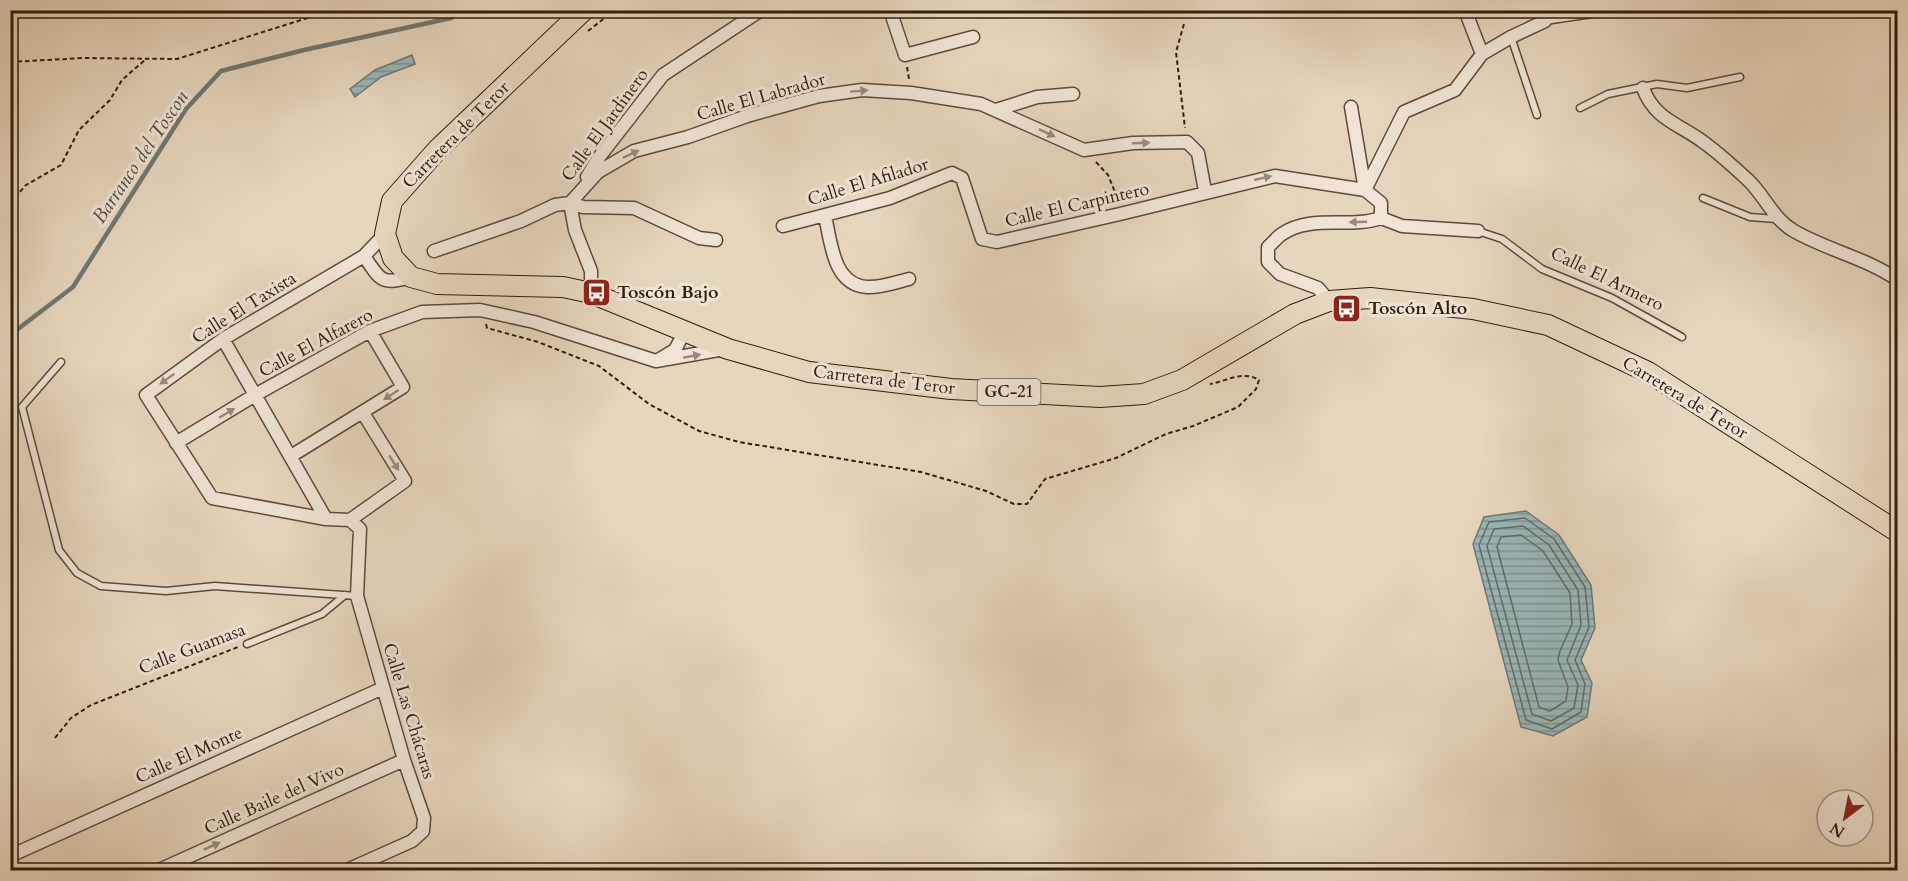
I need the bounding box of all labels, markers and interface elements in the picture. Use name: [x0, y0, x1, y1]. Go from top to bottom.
street label: Calle El Jardinero: [556, 63, 655, 187]
street label: Calle El Labrador: [694, 67, 829, 127]
street label: Carretera de Teror: [397, 75, 516, 194]
water label: Barranco del Toscon: [86, 85, 195, 229]
one-way arrow: [849, 86, 868, 96]
one-way arrow: [1038, 128, 1056, 138]
one-way arrow: [1132, 138, 1151, 147]
one-way arrow: [623, 149, 641, 159]
street label: Calle El Afilador: [804, 152, 932, 212]
one-way arrow: [1253, 173, 1272, 183]
street label: Calle El Carpintero: [1002, 176, 1152, 234]
one-way arrow: [1348, 218, 1367, 227]
street label: Calle El Armero: [1546, 241, 1668, 317]
street label: Calle El Taxista: [187, 266, 301, 350]
bus stop icon: Toscón Bajo: [580, 276, 612, 308]
place label: Toscón Bajo: [617, 280, 719, 305]
bus stop icon: Toscón Alto: [1331, 292, 1363, 324]
place label: Toscón Alto: [1368, 296, 1467, 321]
street label: Calle El Alfarero: [255, 302, 378, 384]
one-way arrow: [683, 351, 702, 360]
street label: Carretera de Teror: [1617, 351, 1753, 446]
street label: Carretera de Teror: [812, 359, 957, 401]
one-way arrow: [160, 373, 175, 385]
road number: GC-21: [978, 379, 1040, 405]
one-way arrow: [383, 389, 399, 400]
one-way arrow: [219, 407, 235, 418]
one-way arrow: [388, 455, 399, 471]
street label: Calle Guamasa: [135, 617, 249, 681]
street label: Calle Las Chácaras: [376, 640, 442, 782]
street label: Calle El Monte: [131, 720, 247, 790]
street label: Calle Baile del Vivo: [200, 757, 348, 841]
north arrow: [1815, 788, 1875, 848]
text: N: [1826, 817, 1849, 843]
one-way arrow: [204, 842, 221, 851]

